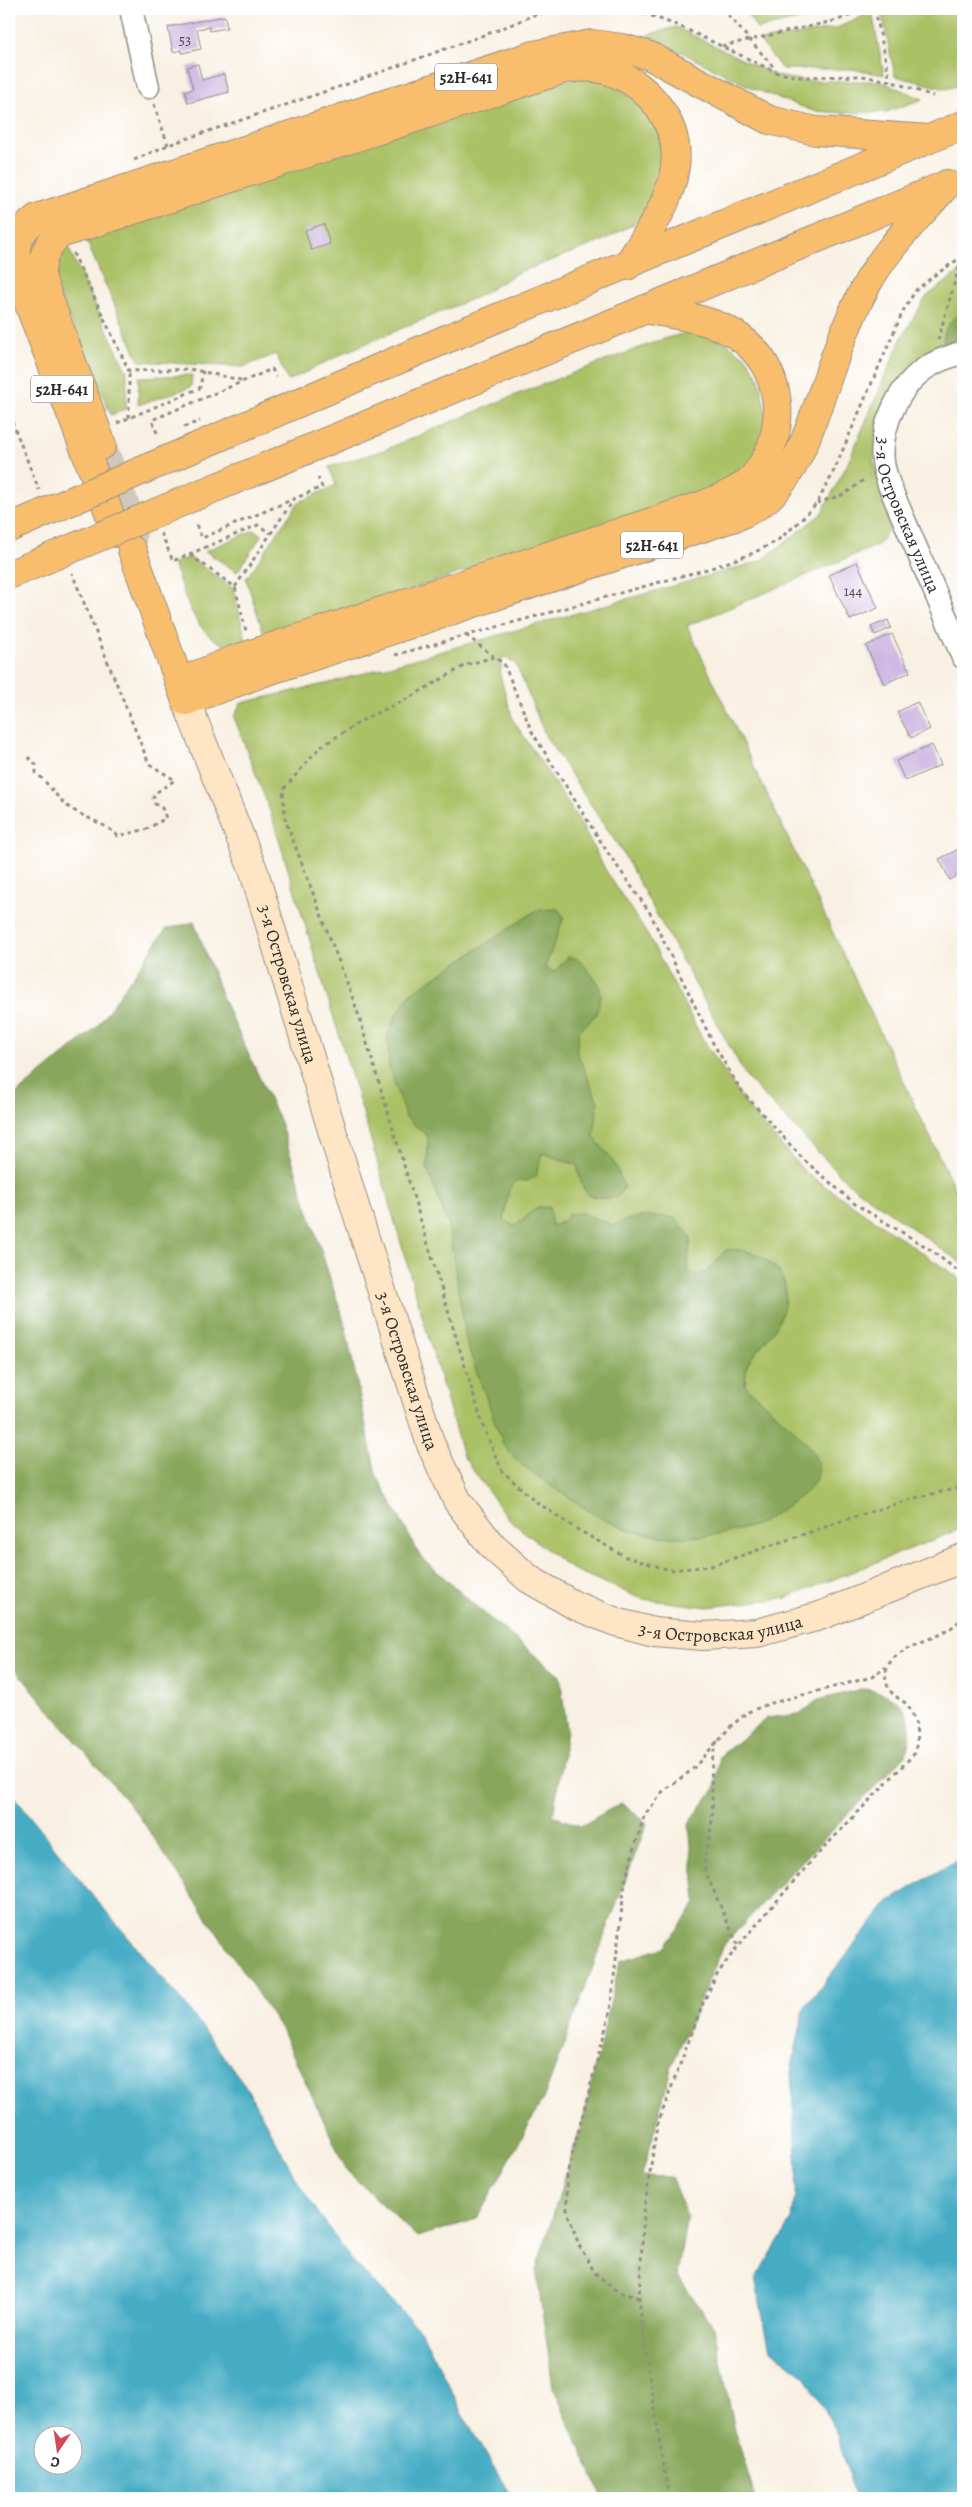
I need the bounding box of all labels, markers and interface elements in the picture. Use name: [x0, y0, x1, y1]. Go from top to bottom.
house number: 53: [179, 30, 191, 50]
road number: 52Н-641: [435, 64, 497, 90]
road number: 52Н-641: [31, 376, 93, 402]
street label: 3-я Островская улица: [870, 436, 946, 597]
road number: 52Н-641: [621, 532, 683, 558]
house number: 144: [844, 581, 863, 601]
street label: 3-я Островская улица: [252, 902, 323, 1067]
street label: 3-я Островская улица: [371, 1289, 444, 1455]
street label: 3-я Островская улица: [636, 1609, 806, 1648]
north arrow: [32, 2424, 82, 2474]
text: С: [48, 2452, 62, 2472]

